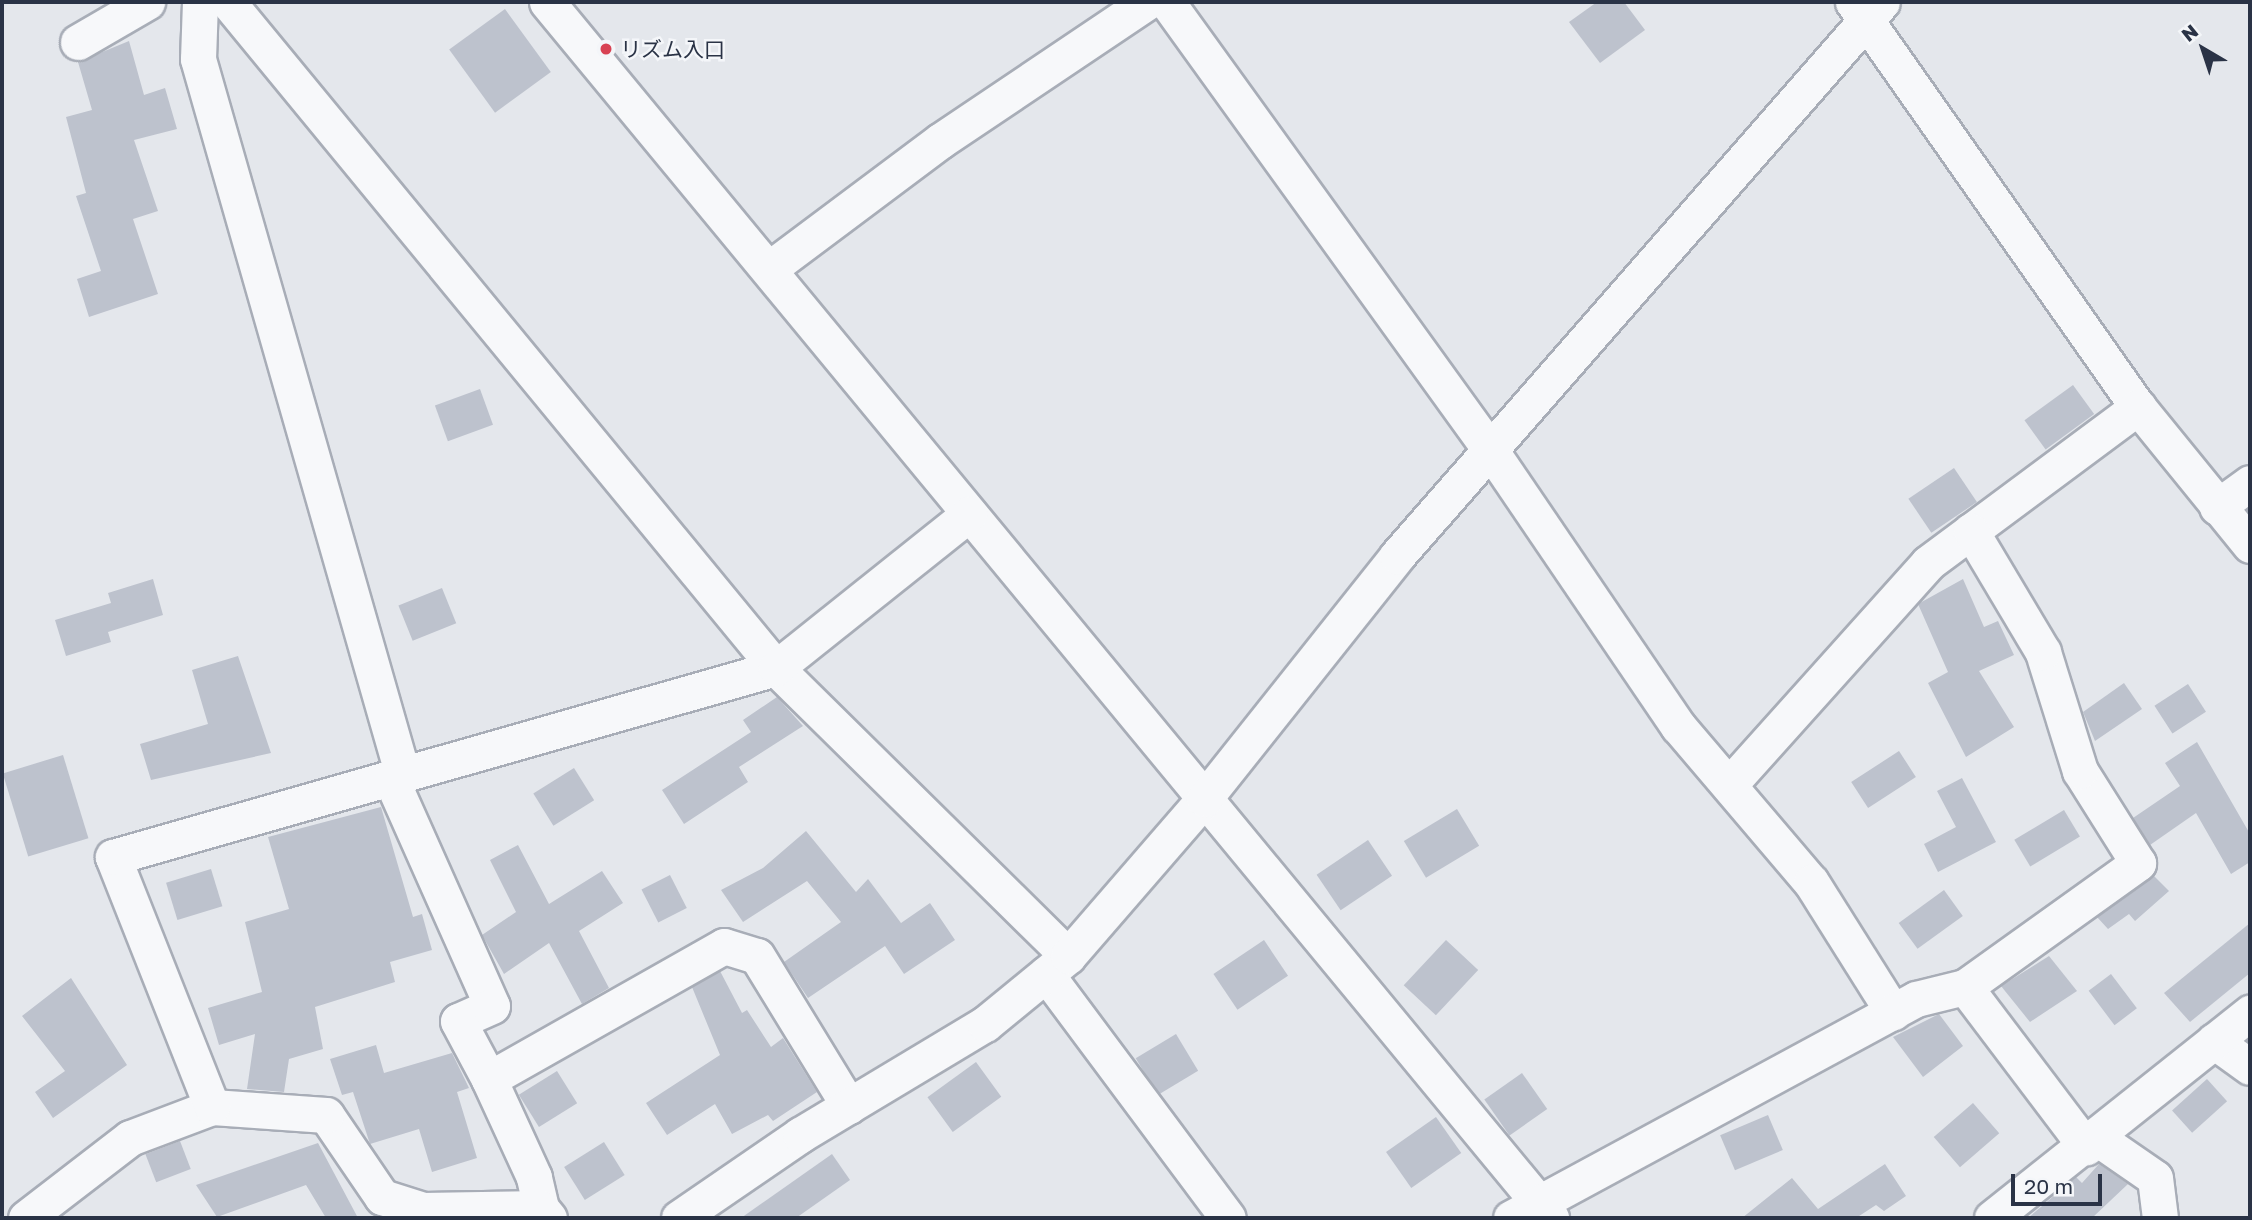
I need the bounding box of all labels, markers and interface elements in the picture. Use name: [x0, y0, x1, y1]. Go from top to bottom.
north arrow: [2168, 14, 2238, 84]
text: N: [2177, 19, 2202, 46]
place label: リズム入口: [620, 36, 725, 62]
marker: リズム入口: [598, 41, 614, 57]
scale bar: [2014, 1160, 2105, 1204]
text: 20 m: [2024, 1173, 2073, 1199]

